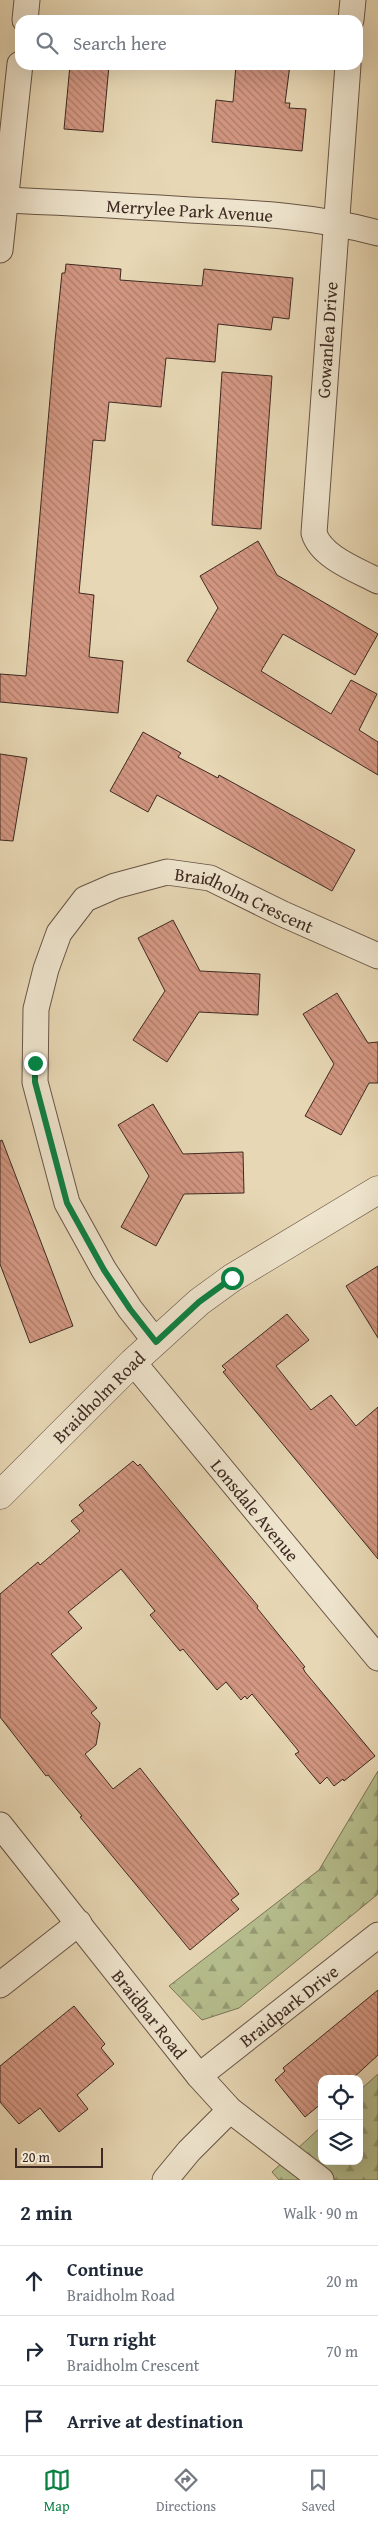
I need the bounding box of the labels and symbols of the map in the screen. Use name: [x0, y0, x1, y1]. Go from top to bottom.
street label: Merrylee Park Avenue: [106, 191, 274, 229]
street label: Gowanlea Drive: [309, 281, 345, 399]
street label: Braidholm Crescent: [173, 860, 319, 940]
route end: [24, 1052, 47, 1075]
route start: [221, 1267, 244, 1290]
street label: Braidholm Road: [46, 1344, 151, 1449]
street label: Lonsdale Avenue: [205, 1453, 306, 1567]
street label: Braidpark Drive: [233, 1958, 344, 2053]
street label: Braidbar Road: [106, 1963, 194, 2065]
scale bar: [15, 2145, 102, 2168]

